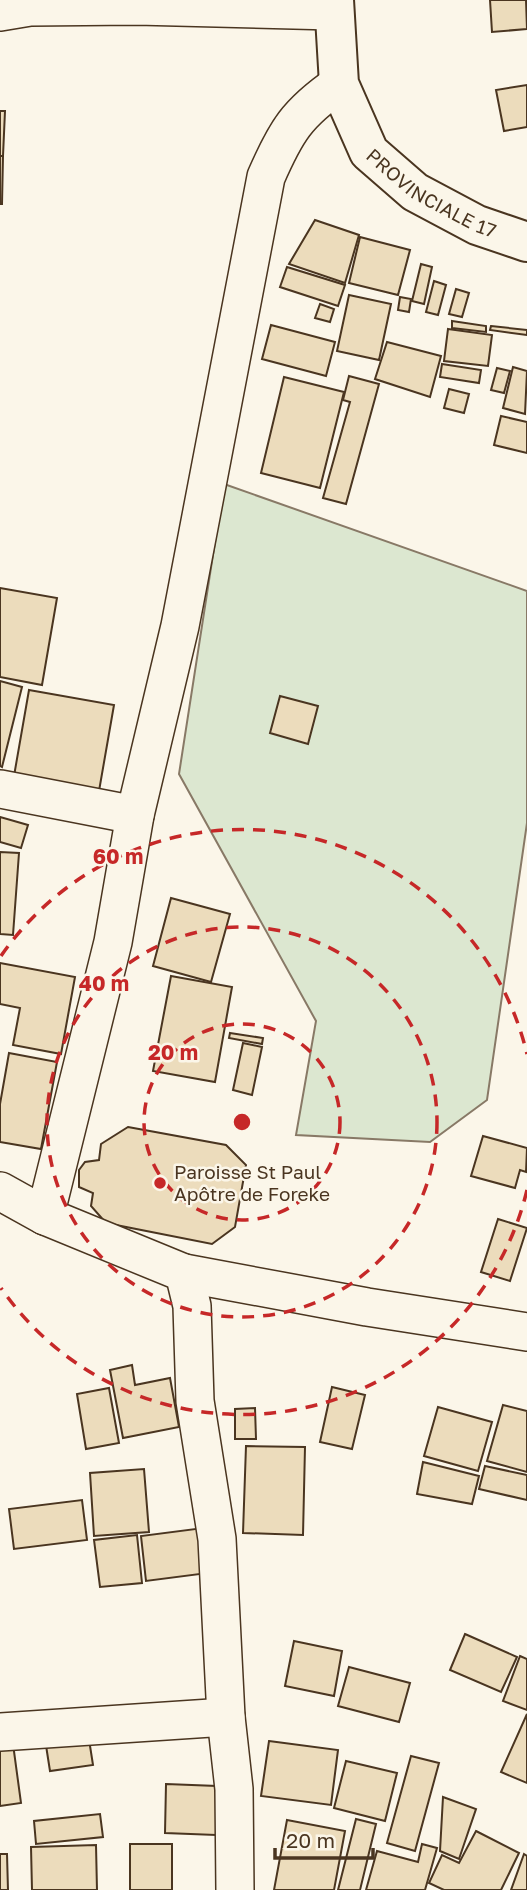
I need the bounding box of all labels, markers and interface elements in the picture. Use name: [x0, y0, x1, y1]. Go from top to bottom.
street label: PROVINCIALE 17: [362, 143, 499, 242]
text: 60 m: [93, 843, 143, 869]
text: 40 m: [79, 970, 129, 996]
text: 20 m: [148, 1039, 198, 1065]
centre of rings: [230, 1110, 254, 1134]
place label: Paroisse St Paul Apôtre de Foreke: [174, 1160, 330, 1205]
marker: Paroisse St Paul Apôtre de Foreke: [152, 1175, 168, 1191]
scale bar: [275, 1816, 373, 1860]
text: 20 m: [286, 1827, 335, 1853]

